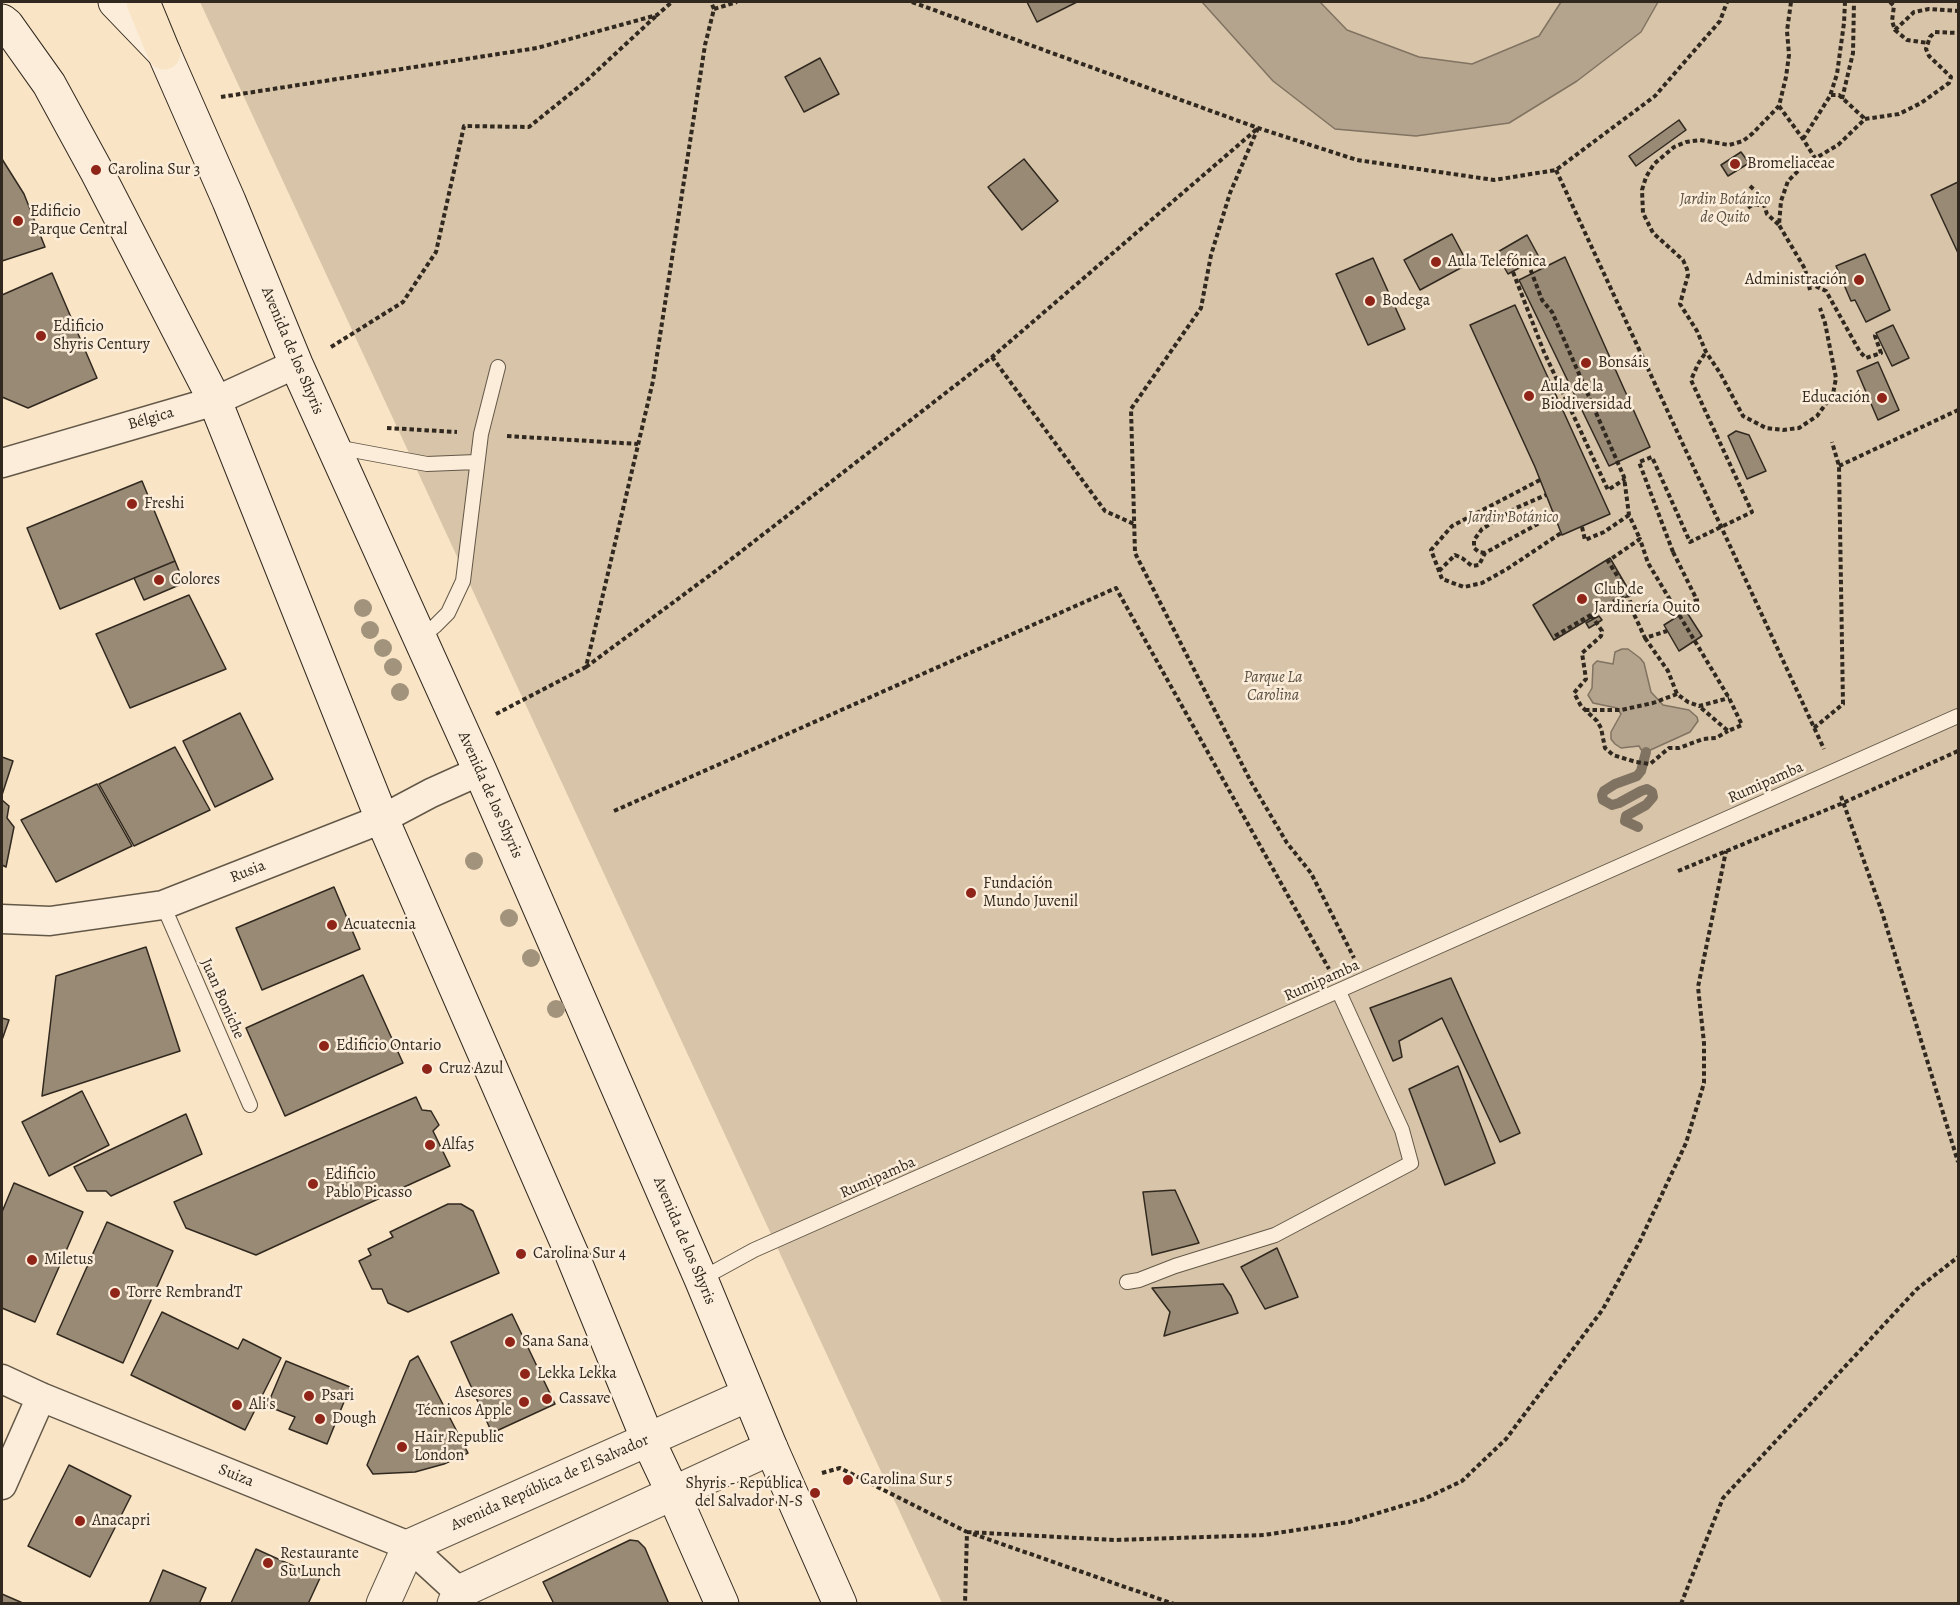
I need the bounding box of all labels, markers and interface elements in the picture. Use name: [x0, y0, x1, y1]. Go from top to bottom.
place label: Bromeliaceae: [1747, 154, 1835, 174]
marker: Bromeliaceae: [1728, 157, 1742, 171]
place label: Carolina Sur 3: [108, 160, 200, 180]
marker: Carolina Sur 3: [89, 163, 103, 177]
park label: Jardin Botánico de Quito: [1680, 190, 1770, 228]
place label: Edificio Parque Central: [30, 202, 127, 240]
marker: Edificio Parque Central: [11, 214, 25, 228]
place label: Aula Telefónica: [1448, 252, 1547, 272]
marker: Aula Telefónica: [1429, 255, 1443, 269]
place label: Administración: [1745, 270, 1847, 290]
marker: Administración: [1852, 273, 1866, 287]
street label: Avenida de los Shyris: [256, 284, 328, 418]
place label: Bodega: [1382, 291, 1430, 311]
marker: Bodega: [1363, 294, 1377, 308]
place label: Edificio Shyris Century: [53, 317, 150, 355]
marker: Edificio Shyris Century: [34, 329, 48, 343]
place label: Bonsáis: [1598, 353, 1649, 373]
marker: Bonsáis: [1579, 356, 1593, 370]
place label: Aula de la Biodiversidad: [1541, 377, 1632, 415]
place label: Educación: [1802, 388, 1870, 408]
marker: Aula de la Biodiversidad: [1522, 389, 1536, 403]
marker: Educación: [1875, 391, 1889, 405]
street label: Bélgica: [126, 403, 176, 435]
place label: Freshi: [144, 494, 184, 514]
marker: Freshi: [125, 497, 139, 511]
park label: Jardin Botánico: [1468, 508, 1558, 528]
place label: Colores: [171, 570, 220, 590]
marker: Colores: [152, 573, 166, 587]
place label: Club de Jardinería Quito: [1594, 580, 1700, 618]
marker: Club de Jardinería Quito: [1575, 592, 1589, 606]
park label: Parque La Carolina: [1244, 668, 1302, 706]
street label: Avenida de los Shyris: [453, 729, 527, 861]
street label: Rumipamba: [1725, 758, 1807, 808]
street label: Rusia: [228, 856, 268, 888]
place label: Fundación Mundo Juvenil: [983, 874, 1078, 912]
marker: Fundación Mundo Juvenil: [964, 886, 978, 900]
place label: Acuatecnia: [344, 915, 416, 935]
marker: Acuatecnia: [325, 918, 339, 932]
street label: Juan Boniche: [196, 956, 248, 1042]
street label: Rumipamba: [1281, 956, 1363, 1006]
place label: Edificio Ontario: [336, 1036, 441, 1056]
marker: Edificio Ontario: [317, 1039, 331, 1053]
place label: Cruz Azul: [439, 1059, 503, 1079]
marker: Cruz Azul: [420, 1062, 434, 1076]
place label: Alfa5: [442, 1135, 474, 1155]
marker: Alfa5: [423, 1138, 437, 1152]
street label: Rumipamba: [837, 1153, 919, 1203]
place label: Edificio Pablo Picasso: [325, 1165, 412, 1203]
street label: Avenida de los Shyris: [648, 1174, 720, 1308]
marker: Edificio Pablo Picasso: [306, 1177, 320, 1191]
place label: Carolina Sur 4: [533, 1244, 626, 1264]
marker: Carolina Sur 4: [514, 1247, 528, 1261]
place label: Miletus: [44, 1250, 93, 1270]
marker: Miletus: [25, 1253, 39, 1267]
place label: Torre RembrandT: [127, 1283, 243, 1303]
marker: Torre RembrandT: [108, 1286, 122, 1300]
place label: Sana Sana: [522, 1332, 589, 1352]
marker: Sana Sana: [503, 1335, 517, 1349]
place label: Lekka Lekka: [537, 1364, 617, 1384]
marker: Lekka Lekka: [518, 1367, 532, 1381]
place label: Asesores Técnicos Apple: [416, 1383, 512, 1421]
place label: Psari: [321, 1386, 354, 1406]
marker: Psari: [302, 1389, 316, 1403]
place label: Cassave: [559, 1389, 611, 1409]
marker: Cassave: [540, 1392, 554, 1406]
place label: Ali's: [249, 1395, 276, 1415]
marker: Asesores Técnicos Apple: [517, 1395, 531, 1409]
marker: Ali's: [230, 1398, 244, 1412]
place label: Dough: [332, 1409, 376, 1429]
marker: Dough: [313, 1412, 327, 1426]
place label: Hair Republic London: [414, 1428, 504, 1466]
street label: Avenida República de El Salvador: [448, 1431, 652, 1535]
marker: Hair Republic London: [395, 1440, 409, 1454]
street label: Suiza: [215, 1460, 257, 1492]
place label: Carolina Sur 5: [860, 1470, 953, 1490]
marker: Carolina Sur 5: [841, 1473, 855, 1487]
place label: Shyris - República del Salvador N-S: [686, 1474, 803, 1512]
marker: Shyris - República del Salvador N-S: [808, 1486, 822, 1500]
place label: Anacapri: [92, 1511, 150, 1531]
marker: Anacapri: [73, 1514, 87, 1528]
place label: Restaurante Su Lunch: [280, 1544, 359, 1582]
marker: Restaurante Su Lunch: [261, 1556, 275, 1570]

